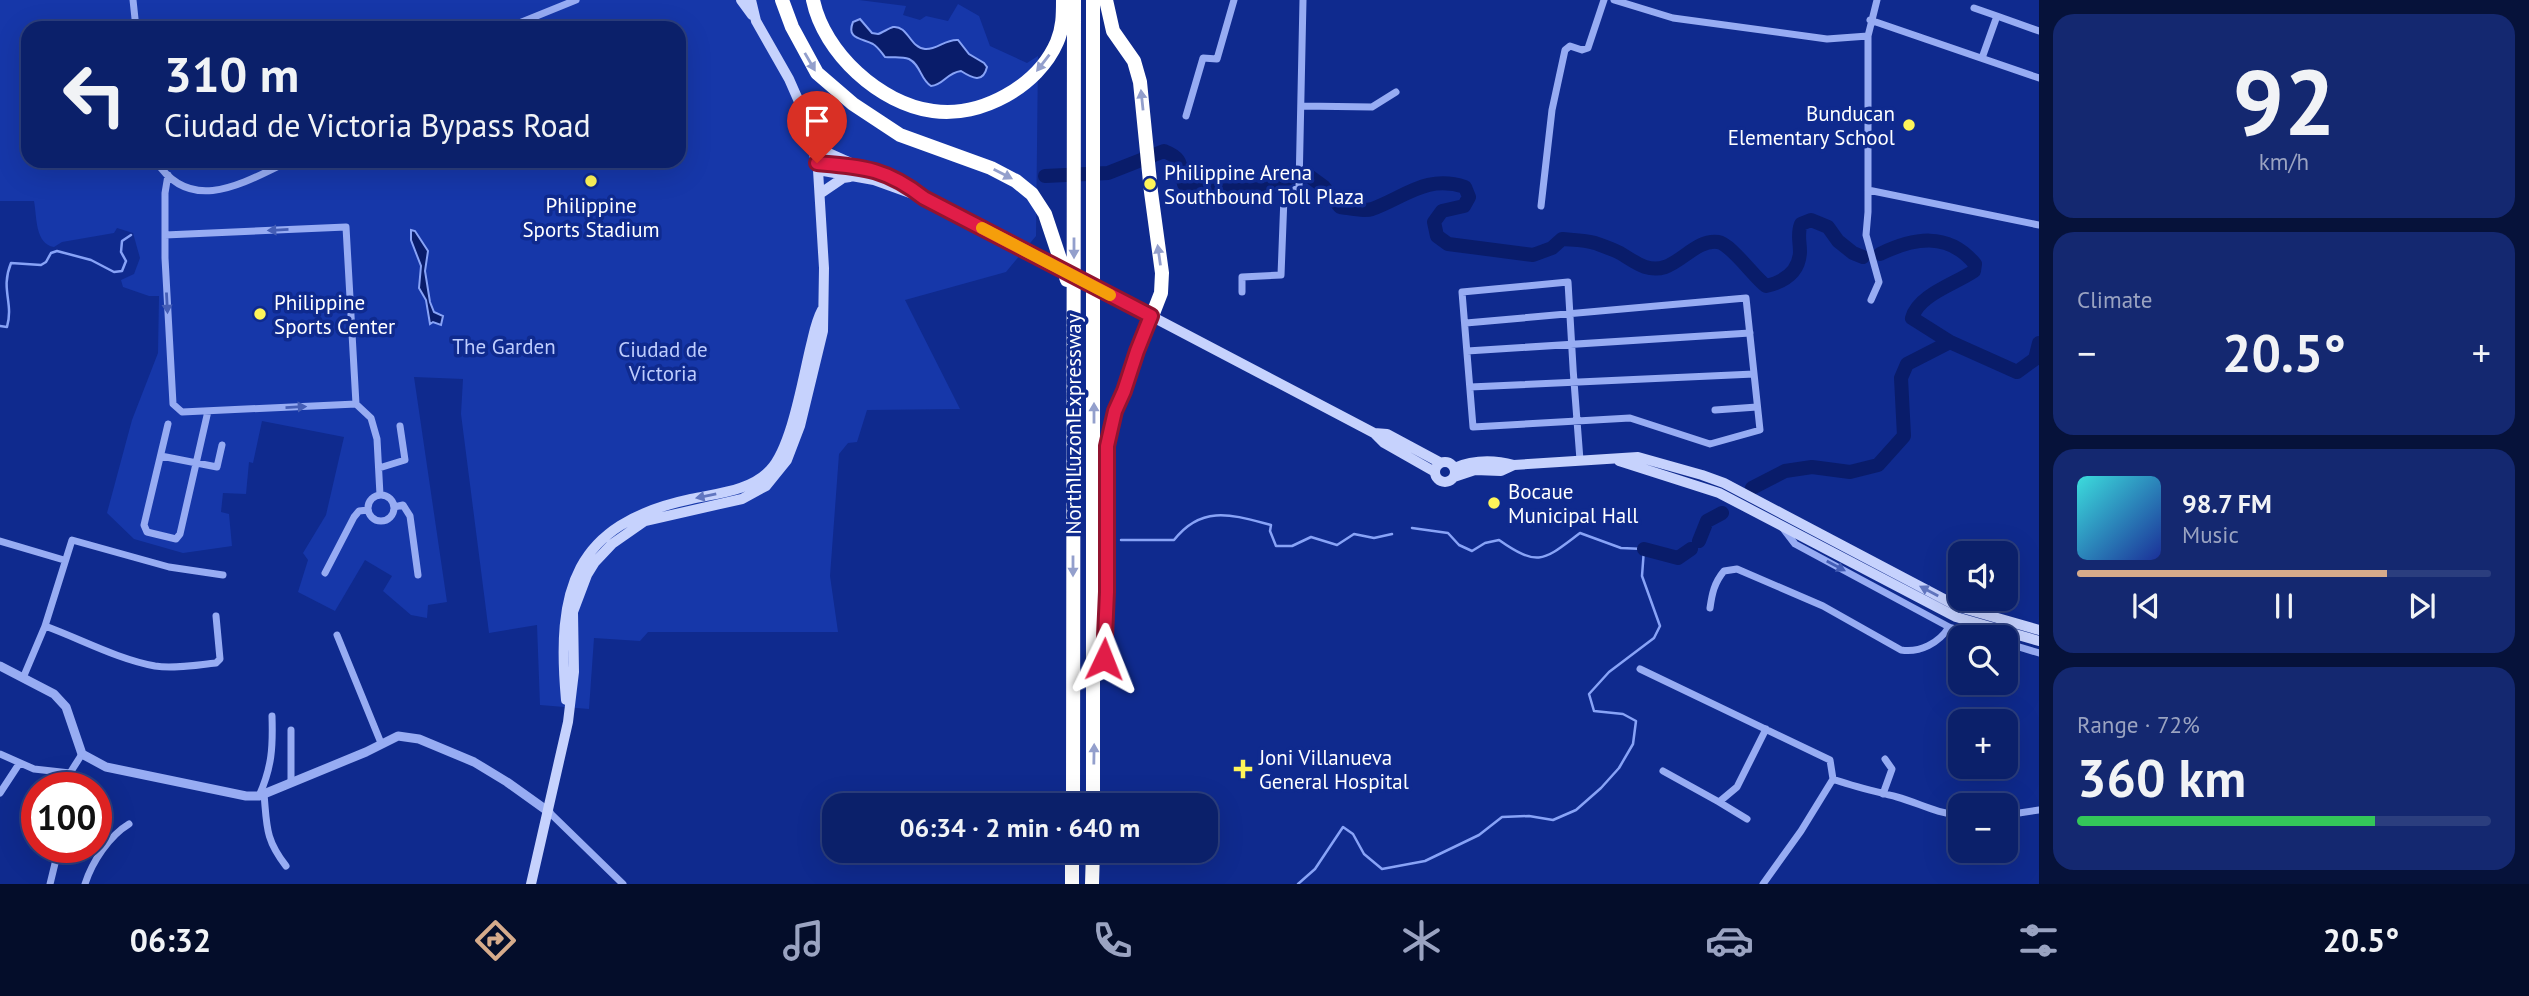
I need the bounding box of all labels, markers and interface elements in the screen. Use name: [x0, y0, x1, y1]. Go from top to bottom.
text: 310 m: [164, 42, 299, 106]
text: 92: [2232, 42, 2336, 160]
icon: left: [49, 49, 140, 140]
one-way arrow: [804, 52, 817, 71]
one-way arrow: [1037, 54, 1051, 72]
one-way arrow: [1136, 89, 1147, 111]
pin: [787, 91, 847, 163]
place label: Bunducan Elementary School: [1728, 100, 1895, 151]
icon: arrive: [798, 102, 836, 140]
text: Ciudad de Victoria Bypass Road: [164, 104, 591, 146]
marker: Bunducan Elementary School: [1901, 117, 1917, 133]
text: km/h: [2259, 147, 2309, 176]
place label: Philippine Arena Southbound Toll Plaza: [1164, 159, 1364, 210]
one-way arrow: [993, 169, 1013, 180]
marker: Philippine Sports Stadium: [583, 173, 599, 189]
marker: Philippine Arena Southbound Toll Plaza: [1142, 176, 1158, 192]
place label: Philippine Sports Stadium: [522, 192, 660, 243]
one-way arrow: [266, 225, 288, 236]
one-way arrow: [1068, 237, 1080, 259]
one-way arrow: [1154, 244, 1165, 266]
text: Climate: [2077, 285, 2152, 314]
place label: Philippine Sports Center: [274, 289, 395, 340]
one-way arrow: [162, 293, 173, 315]
marker: Philippine Sports Center: [252, 306, 268, 322]
street label: North Luzon Expressway: [1060, 313, 1087, 535]
text: 20.5°: [2222, 319, 2346, 386]
text: −: [2077, 328, 2096, 377]
text: +: [2472, 328, 2491, 377]
park label: The Garden: [452, 333, 556, 360]
park label: Ciudad de Victoria: [618, 336, 708, 387]
one-way arrow: [285, 401, 307, 412]
one-way arrow: [1088, 402, 1100, 424]
place label: Bocaue Municipal Hall: [1508, 478, 1638, 529]
text: 98.7 FM: [2182, 487, 2272, 520]
one-way arrow: [695, 490, 717, 501]
marker: Bocaue Municipal Hall: [1486, 495, 1502, 511]
text: Music: [2182, 520, 2239, 549]
map controls: [1948, 541, 2018, 863]
button: sound: [1948, 541, 2018, 611]
one-way arrow: [1068, 555, 1079, 577]
one-way arrow: [1826, 560, 1846, 572]
one-way arrow: [1919, 586, 1939, 597]
icon: previous: [2127, 587, 2165, 625]
icon: pause: [2265, 587, 2303, 625]
icon: next: [2403, 587, 2441, 625]
position arrow: [1067, 622, 1141, 696]
button: search: [1948, 625, 2018, 695]
button: +: [1948, 709, 2018, 779]
text: Range · 72%: [2077, 710, 2200, 739]
one-way arrow: [1088, 742, 1100, 764]
place label: Joni Villanueva General Hospital: [1258, 744, 1409, 795]
text: 360 km: [2077, 744, 2246, 811]
marker: Joni Villanueva General Hospital: [1233, 759, 1253, 779]
speed limit sign: 100: [21, 772, 112, 863]
button: −: [1948, 793, 2018, 863]
text: 06:34 · 2 min · 640 m: [900, 811, 1140, 844]
icon: directions: [471, 916, 520, 965]
icon: music: [779, 916, 828, 965]
icon: phone: [1088, 916, 1137, 965]
icon: climate: [1397, 916, 1446, 965]
icon: car: [1705, 916, 1754, 965]
icon: filters: [2014, 916, 2063, 965]
text: 06:32: [130, 919, 211, 961]
text: 20.5°: [2323, 919, 2399, 961]

